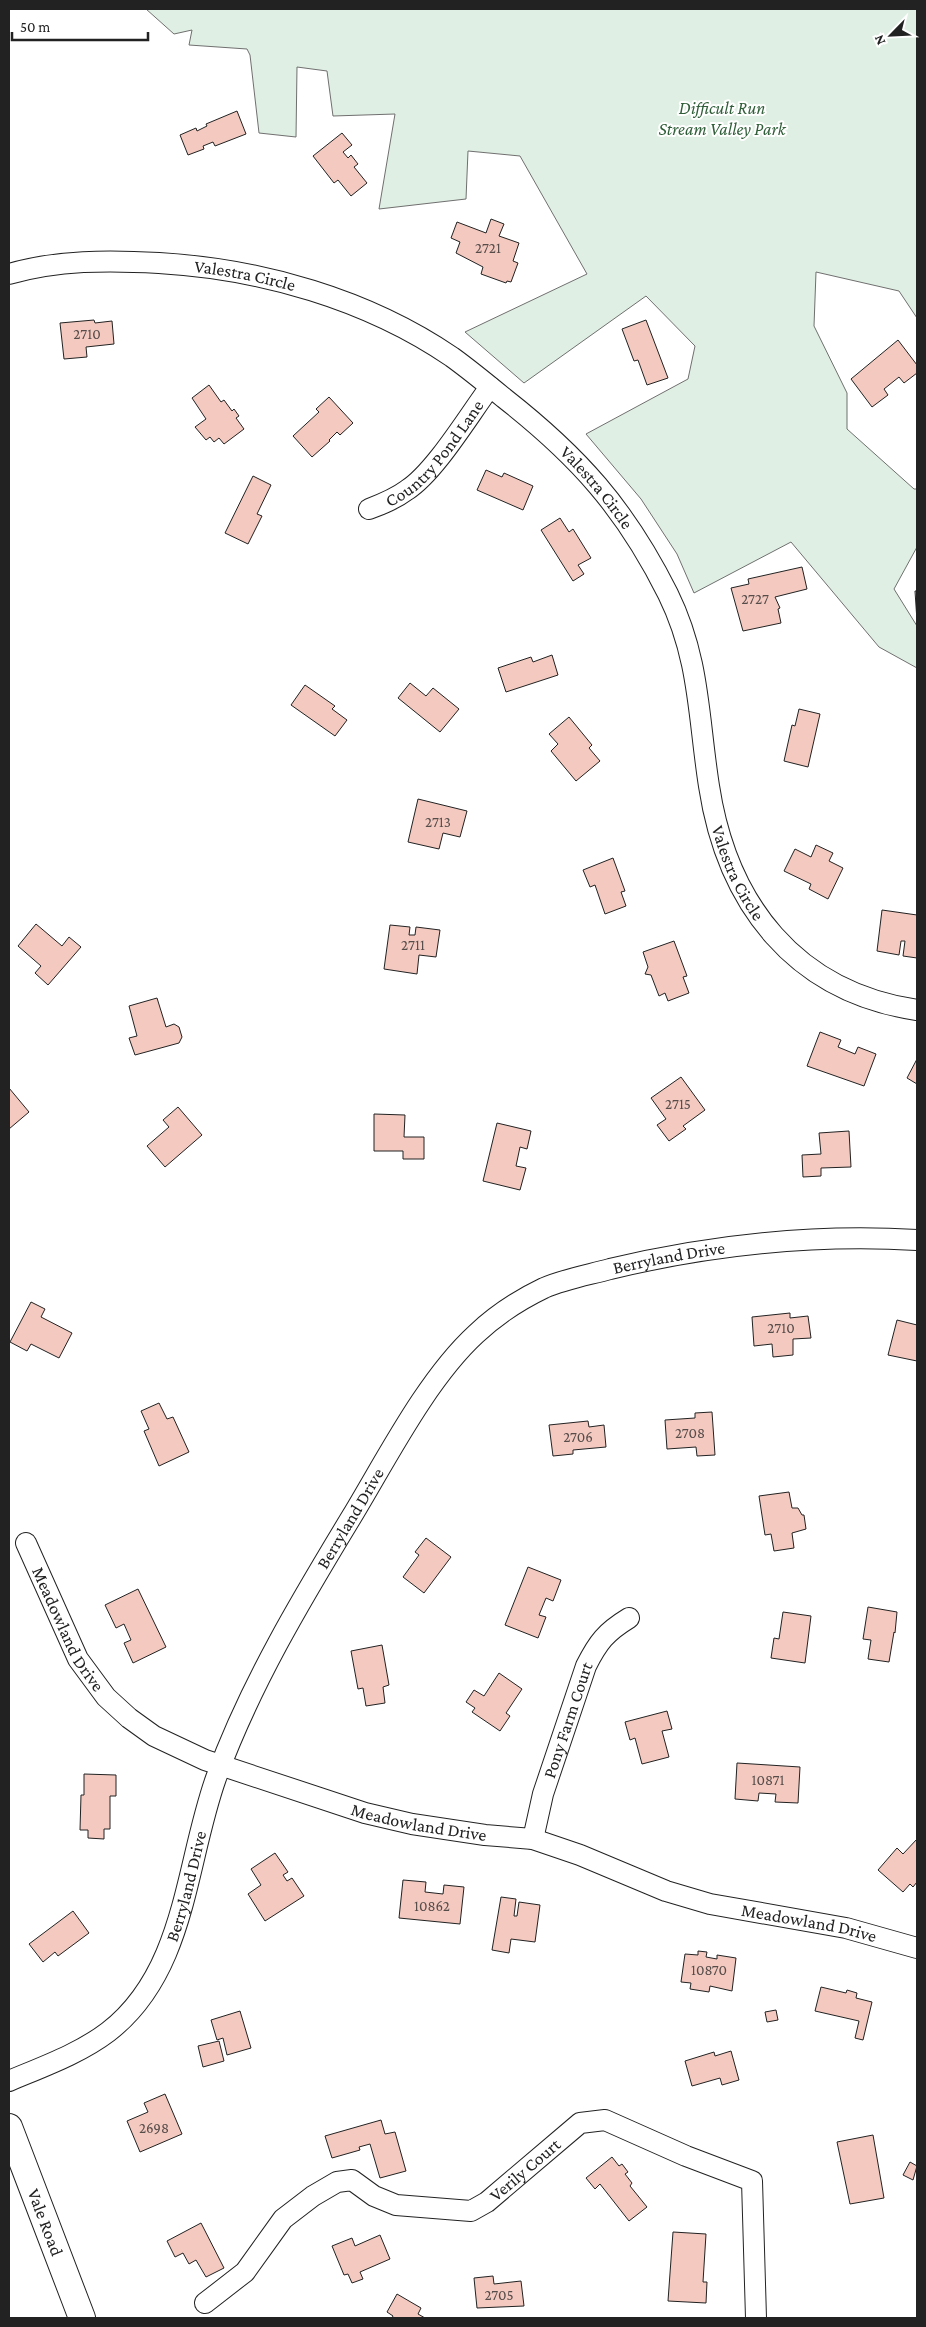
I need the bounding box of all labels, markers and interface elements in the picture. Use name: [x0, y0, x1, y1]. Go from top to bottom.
scale bar: [12, 10, 149, 42]
north arrow: [866, 10, 916, 60]
text: 50 m: [20, 19, 50, 35]
text: N: [870, 32, 888, 48]
park label: Difficult Run Stream Valley Park: [658, 98, 787, 139]
house number: 2721: [475, 240, 501, 256]
street label: Valestra Circle: [193, 256, 298, 295]
house number: 2710: [73, 326, 101, 342]
street label: Country Pond Lane: [382, 396, 488, 511]
street label: Valestra Circle: [556, 442, 637, 533]
house number: 2727: [741, 591, 769, 607]
house number: 2713: [425, 814, 451, 830]
street label: Valestra Circle: [708, 823, 768, 924]
house number: 2711: [401, 937, 425, 953]
house number: 2715: [665, 1096, 691, 1112]
street label: Berryland Drive: [611, 1238, 726, 1278]
house number: 2710: [767, 1320, 795, 1336]
house number: 2708: [675, 1425, 705, 1441]
house number: 2706: [563, 1429, 593, 1445]
street label: Berryland Drive: [313, 1464, 388, 1572]
street label: Meadowland Drive: [28, 1564, 108, 1695]
street label: Pony Farm Court: [539, 1657, 597, 1781]
house number: 10871: [752, 1772, 784, 1788]
street label: Meadowland Drive: [349, 1799, 488, 1845]
street label: Berryland Drive: [162, 1829, 210, 1944]
house number: 10862: [414, 1898, 450, 1914]
street label: Meadowland Drive: [740, 1900, 879, 1946]
house number: 10870: [691, 1962, 727, 1978]
house number: 2698: [139, 2120, 169, 2136]
street label: Verily Court: [486, 2133, 565, 2205]
street label: Vale Road: [24, 2186, 68, 2259]
house number: 2705: [484, 2287, 514, 2303]

